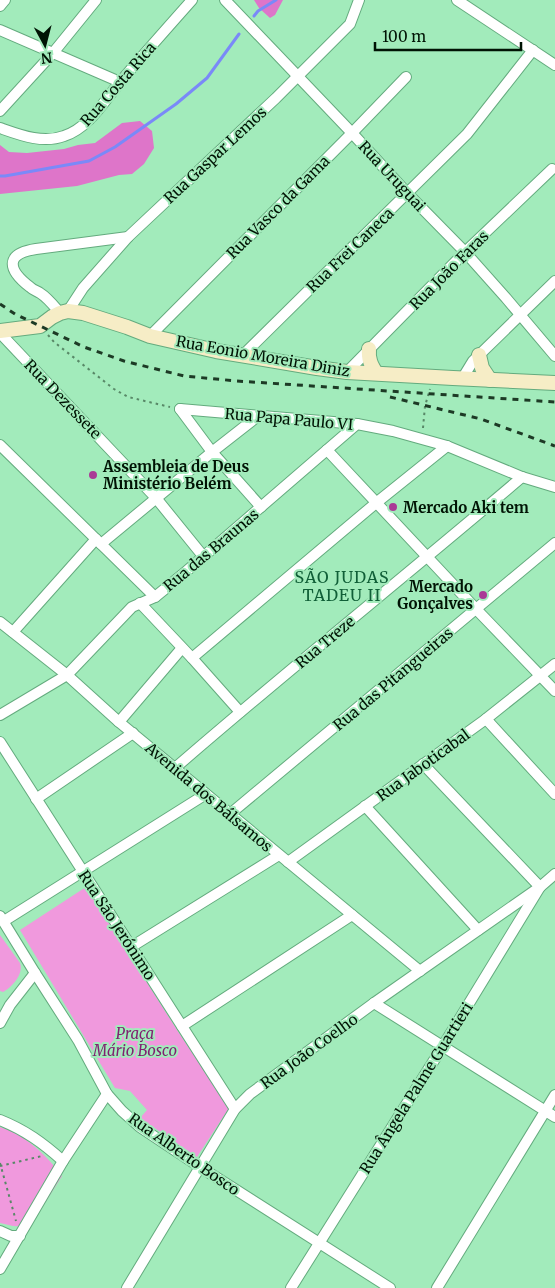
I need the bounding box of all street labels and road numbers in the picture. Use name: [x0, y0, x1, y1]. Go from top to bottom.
street label: Rua Costa Rica: [76, 38, 160, 130]
street label: Rua Gaspar Lemos: [160, 103, 270, 207]
street label: Rua Uruguai: [355, 137, 430, 215]
street label: Rua Vasco da Gama: [222, 151, 334, 263]
street label: Rua Frei Caneca: [302, 204, 398, 296]
street label: Rua João Faras: [405, 226, 493, 314]
street label: Rua Eonio Moreira Diniz: [175, 331, 351, 381]
street label: Rua Dezessete: [20, 355, 106, 443]
street label: Rua Papa Paulo VI: [224, 404, 354, 434]
street label: Rua das Braunas: [159, 505, 263, 595]
street label: Rua Treze: [291, 612, 359, 672]
street label: Rua das Pitangueiras: [329, 623, 457, 735]
street label: Rua Jaboticabal: [373, 725, 474, 805]
street label: Avenida dos Bálsamos: [141, 738, 276, 856]
street label: Rua São Jerónimo: [74, 866, 160, 984]
street label: Rua Ângela Palme Guartieri: [355, 998, 477, 1177]
street label: Rua João Coelho: [257, 1009, 362, 1093]
street label: Rua Alberto Bosco: [125, 1109, 243, 1200]

